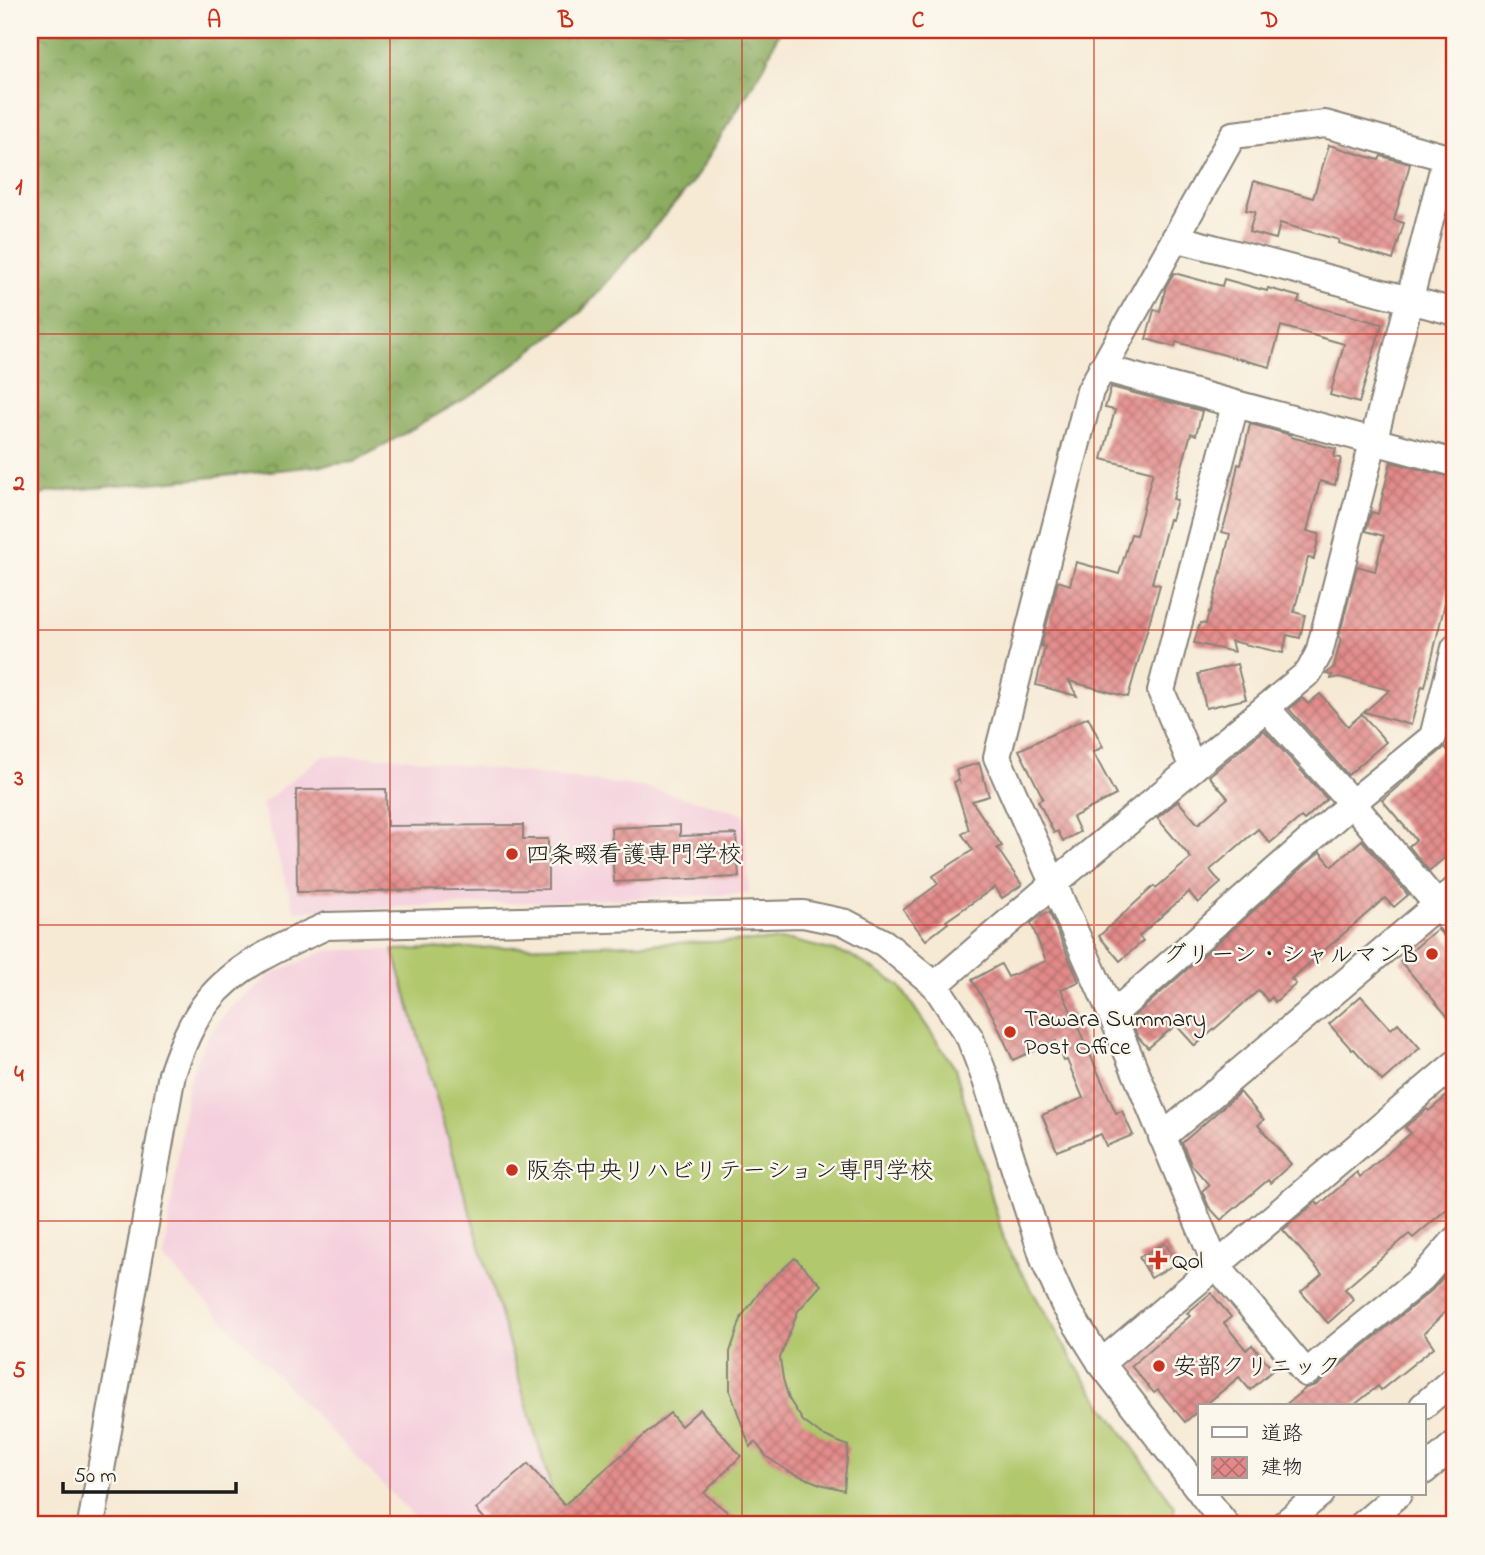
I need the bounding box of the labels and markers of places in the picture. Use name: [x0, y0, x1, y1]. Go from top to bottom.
place label: 四条畷看護専門学校: [526, 839, 742, 874]
marker: 四条畷看護専門学校: [504, 846, 520, 862]
place label: グリーン・シャルマンB: [1163, 939, 1418, 974]
marker: グリーン・シャルマンB: [1424, 946, 1440, 962]
place label: Tawara Summary Post Office: [1024, 1003, 1206, 1066]
marker: Tawara Summary Post Office: [1002, 1024, 1018, 1040]
place label: 阪奈中央リハビリテーション専門学校: [526, 1155, 934, 1190]
marker: 阪奈中央リハビリテーション専門学校: [504, 1162, 520, 1178]
place label: Qol: [1172, 1245, 1203, 1280]
marker: Qol: [1150, 1252, 1166, 1268]
place label: 安部クリニック: [1173, 1351, 1341, 1386]
marker: 安部クリニック: [1151, 1358, 1167, 1374]

